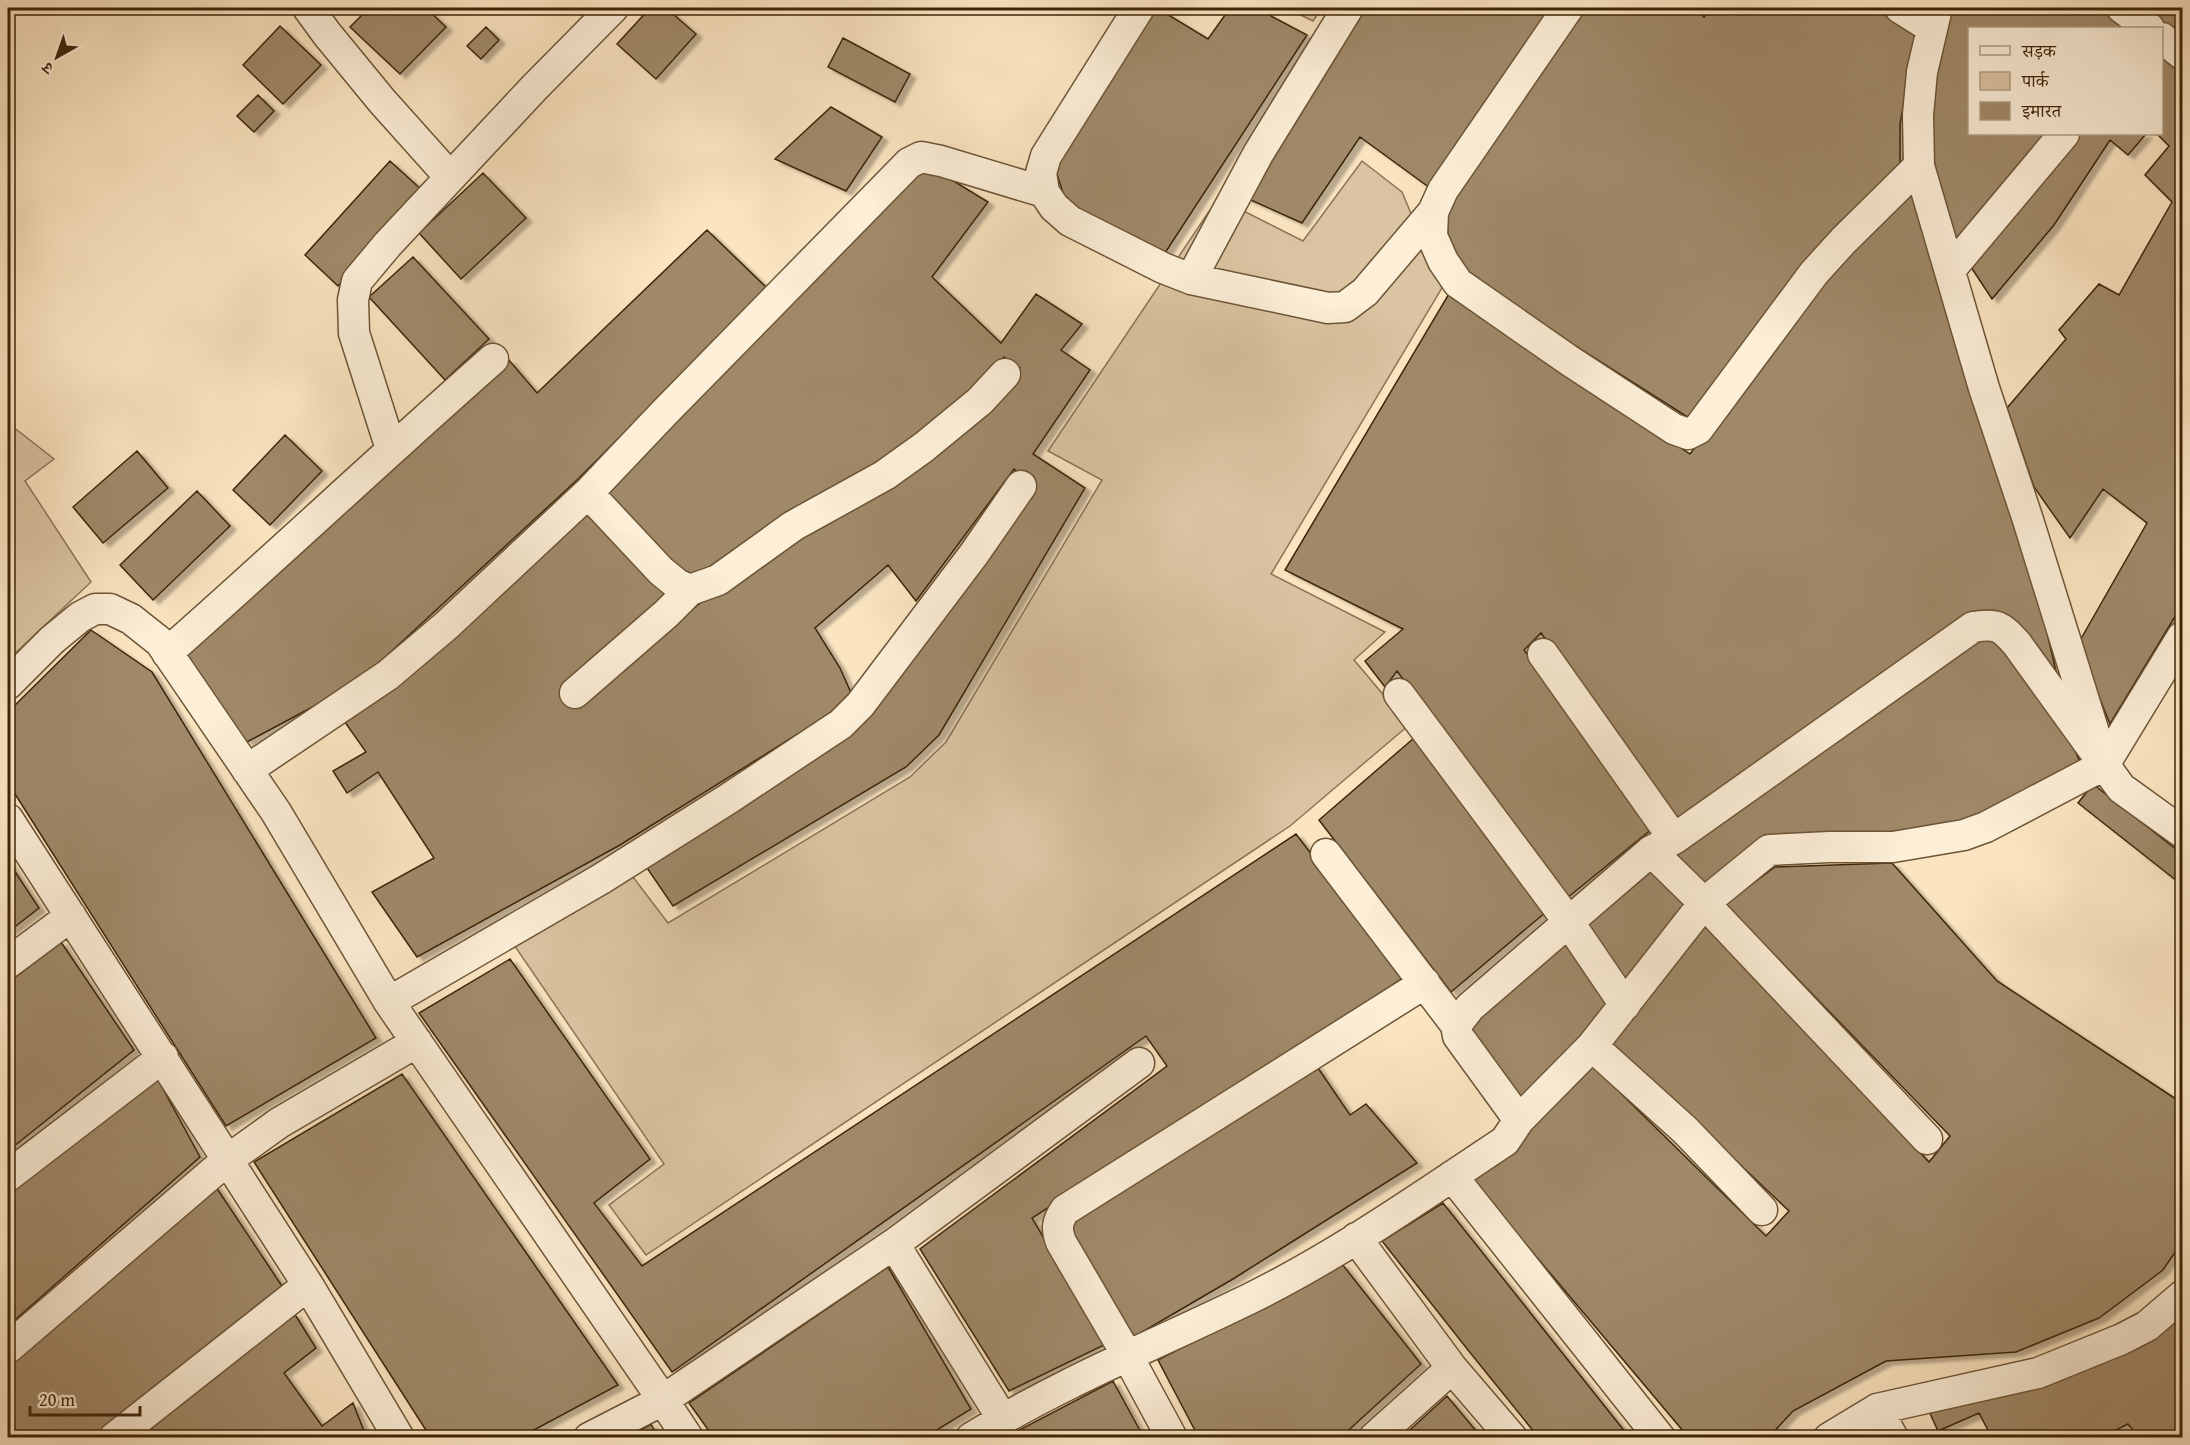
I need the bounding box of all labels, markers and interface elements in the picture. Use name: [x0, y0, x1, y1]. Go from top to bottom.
north arrow: [27, 27, 87, 87]
legend: [1968, 27, 2163, 135]
text: सड़क: [2021, 37, 2057, 64]
text: उ: [35, 55, 59, 81]
text: पार्क: [2021, 67, 2050, 94]
text: इमारत: [2021, 97, 2062, 124]
scale bar: [30, 1379, 140, 1417]
text: 20 m: [39, 1386, 75, 1413]

